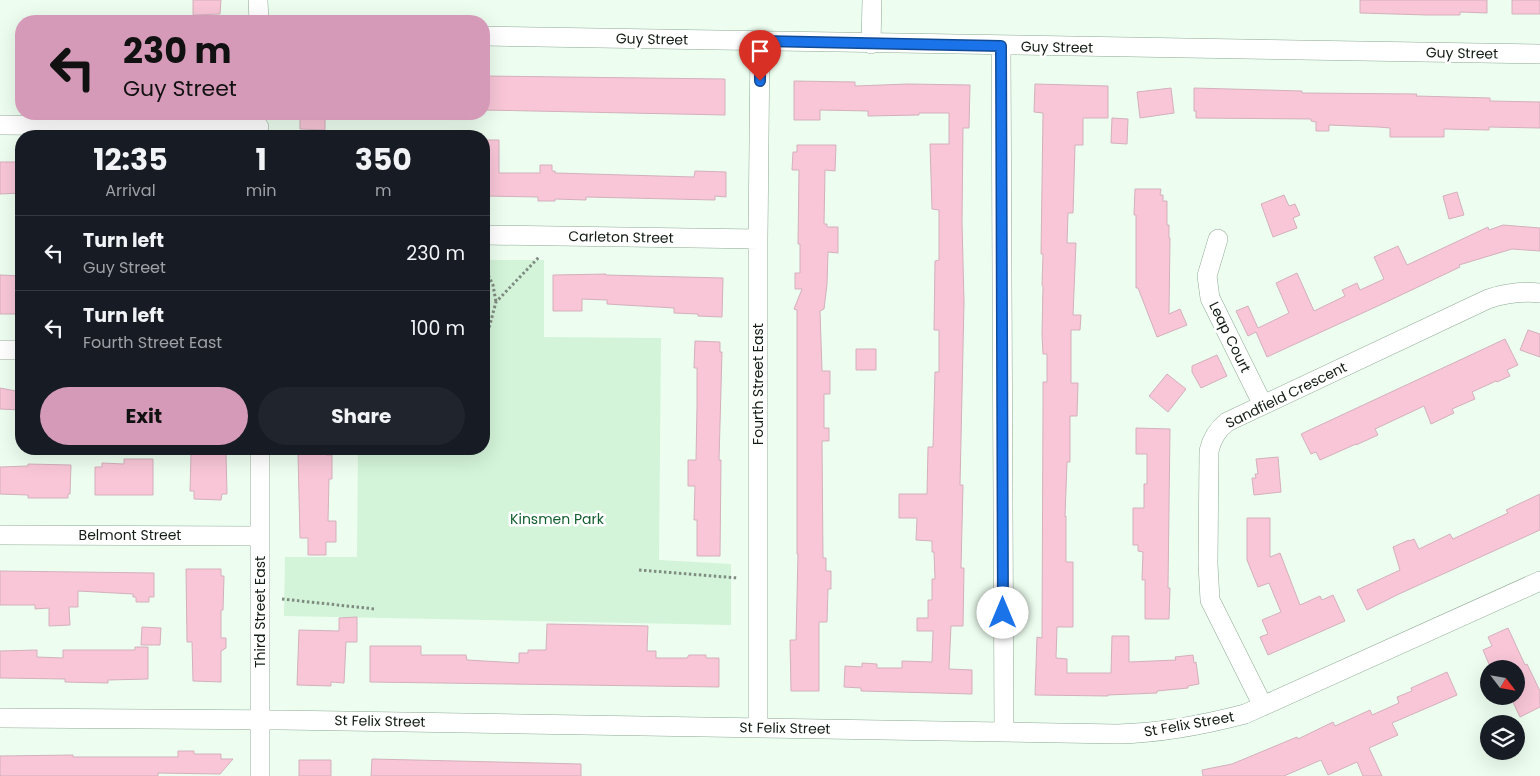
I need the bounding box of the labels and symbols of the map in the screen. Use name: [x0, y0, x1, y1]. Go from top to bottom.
street label: Guy Street: [616, 28, 688, 50]
pin: [739, 30, 781, 81]
street label: Guy Street: [1021, 36, 1093, 58]
street label: Guy Street: [1426, 42, 1498, 64]
street label: Carleton Street: [568, 226, 674, 248]
street label: Leap Court: [1204, 298, 1256, 376]
street label: Fourth Street East: [748, 323, 768, 445]
street label: Sandfield Crescent: [1222, 357, 1350, 433]
park label: Kinsmen Park: [510, 509, 605, 529]
street label: Belmont Street: [79, 525, 181, 545]
street label: Third Street East: [250, 556, 270, 668]
position arrow: [976, 586, 1028, 638]
north arrow: [1480, 660, 1525, 705]
street label: St Felix Street: [1142, 706, 1236, 742]
street label: St Felix Street: [334, 710, 426, 732]
street label: St Felix Street: [739, 717, 831, 739]

